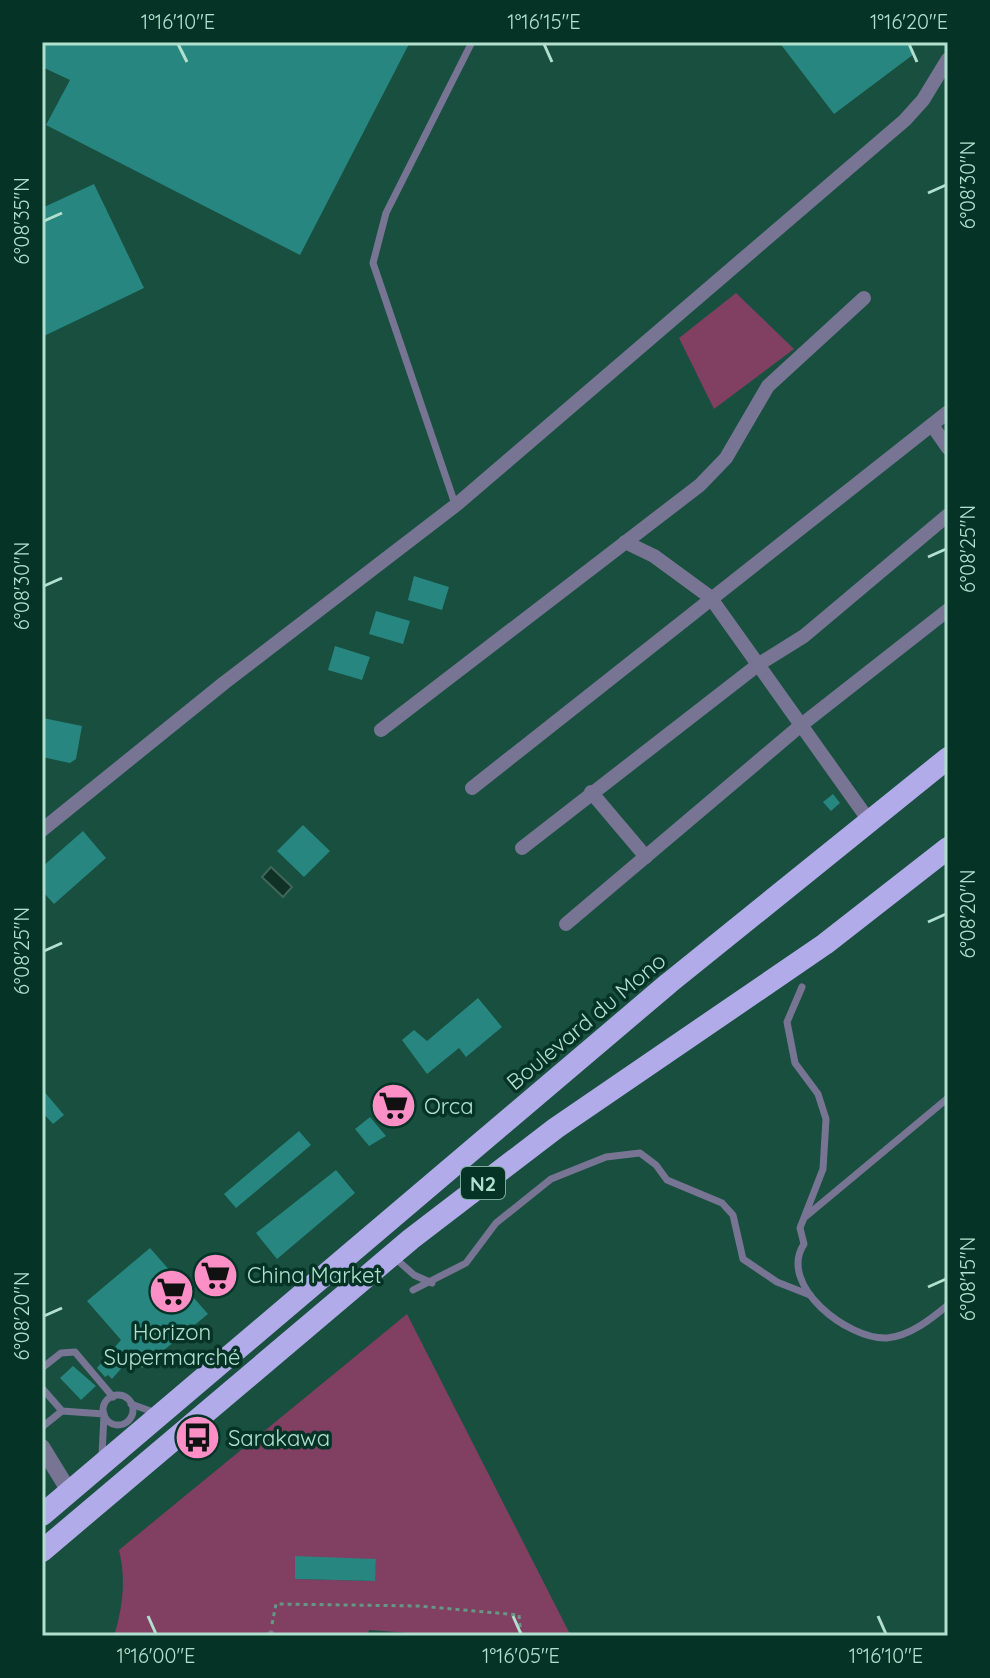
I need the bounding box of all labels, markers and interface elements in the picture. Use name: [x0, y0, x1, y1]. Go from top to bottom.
text: 1°16'10"E: [141, 9, 215, 34]
text: 1°16'15"E: [507, 9, 581, 34]
text: 1°16'20"E: [870, 9, 948, 34]
text: 6°08'30"N: [955, 141, 980, 229]
text: 6°08'35"N: [9, 177, 34, 265]
text: 6°08'25"N: [955, 505, 980, 593]
text: 6°08'30"N: [9, 542, 34, 630]
text: 6°08'20"N: [955, 869, 980, 959]
text: 6°08'25"N: [9, 907, 34, 995]
street label: Boulevard du Mono: [501, 946, 671, 1096]
supermarket icon: Orca: [369, 1082, 417, 1130]
place label: Orca: [424, 1092, 474, 1120]
road number: N2: [461, 1167, 505, 1199]
text: 6°08'15"N: [955, 1237, 980, 1321]
supermarket icon: China Market: [192, 1251, 240, 1299]
place label: China Market: [247, 1261, 382, 1289]
supermarket icon: Horizon Supermarché: [148, 1267, 196, 1315]
text: 6°08'20"N: [9, 1271, 34, 1361]
place label: Horizon Supermarché: [104, 1318, 240, 1371]
bus stop icon: Sarakawa: [173, 1414, 221, 1462]
place label: Sarakawa: [228, 1424, 330, 1452]
text: 1°16'00"E: [117, 1643, 195, 1668]
text: 1°16'05"E: [482, 1643, 560, 1668]
text: 1°16'10"E: [849, 1643, 923, 1668]

